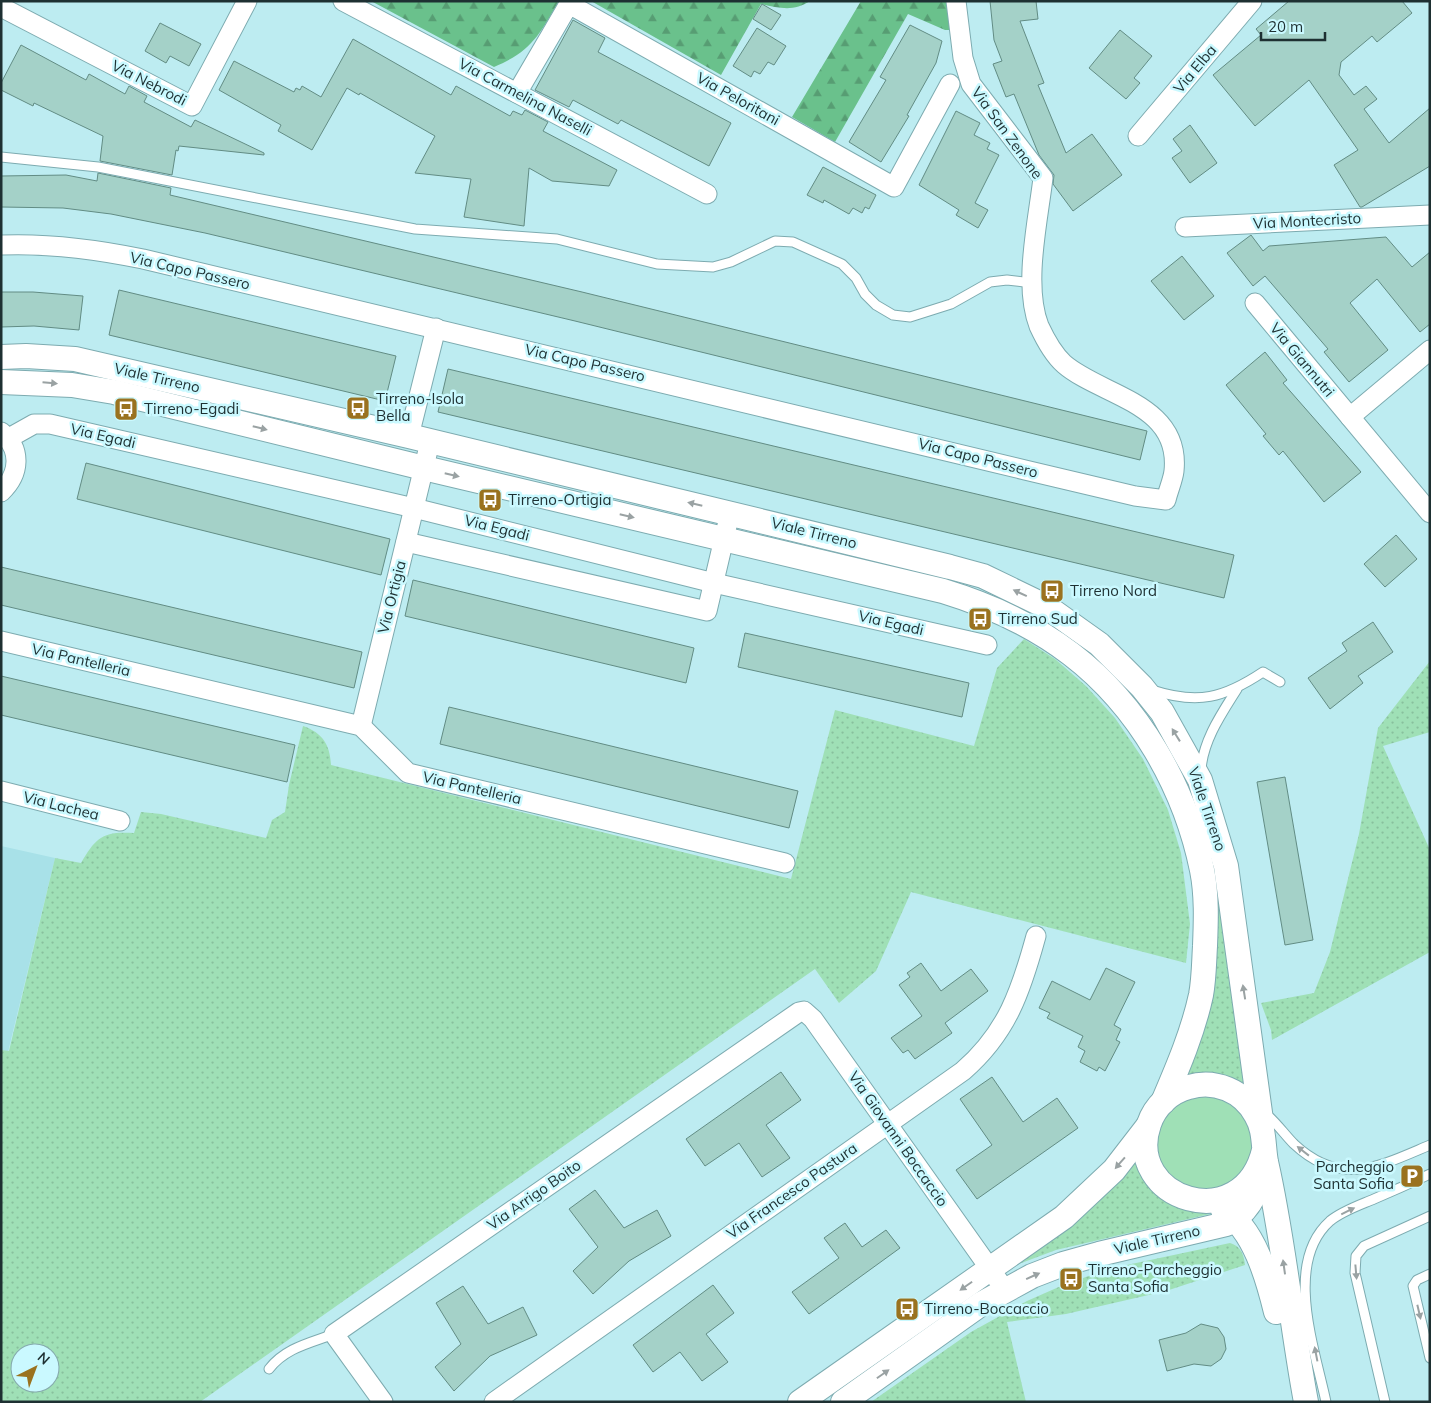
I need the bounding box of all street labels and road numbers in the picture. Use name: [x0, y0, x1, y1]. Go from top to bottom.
street label: Via Elba: [1169, 41, 1220, 97]
street label: Via Carmelina Naselli: [455, 53, 595, 140]
street label: Via Nebrodi: [108, 56, 190, 110]
street label: Via Peloritani: [693, 68, 783, 129]
street label: Via San Zenone: [968, 83, 1047, 182]
street label: Via Montecristo: [1253, 208, 1361, 233]
street label: Via Capo Passero: [128, 247, 252, 294]
street label: Via Giannutri: [1266, 319, 1339, 401]
street label: Via Capo Passero: [523, 339, 647, 386]
street label: Viale Tirreno: [112, 358, 202, 397]
street label: Via Egadi: [69, 419, 138, 452]
street label: Via Capo Passero: [916, 433, 1040, 482]
street label: Via Egadi: [463, 510, 532, 545]
street label: Viale Tirreno: [769, 513, 859, 552]
street label: Via Ortigia: [373, 558, 410, 635]
street label: Via Egadi: [857, 606, 926, 639]
street label: Via Pantelleria: [30, 639, 132, 680]
street label: Viale Tirreno: [1184, 764, 1231, 853]
street label: Via Pantelleria: [421, 767, 523, 808]
street label: Via Lachea: [21, 787, 101, 824]
street label: Via Giovanni Boccaccio: [844, 1067, 952, 1210]
street label: Via Francesco Pastura: [723, 1138, 861, 1243]
street label: Via Arrigo Boito: [483, 1155, 584, 1234]
street label: Viale Tirreno: [1112, 1220, 1202, 1259]

